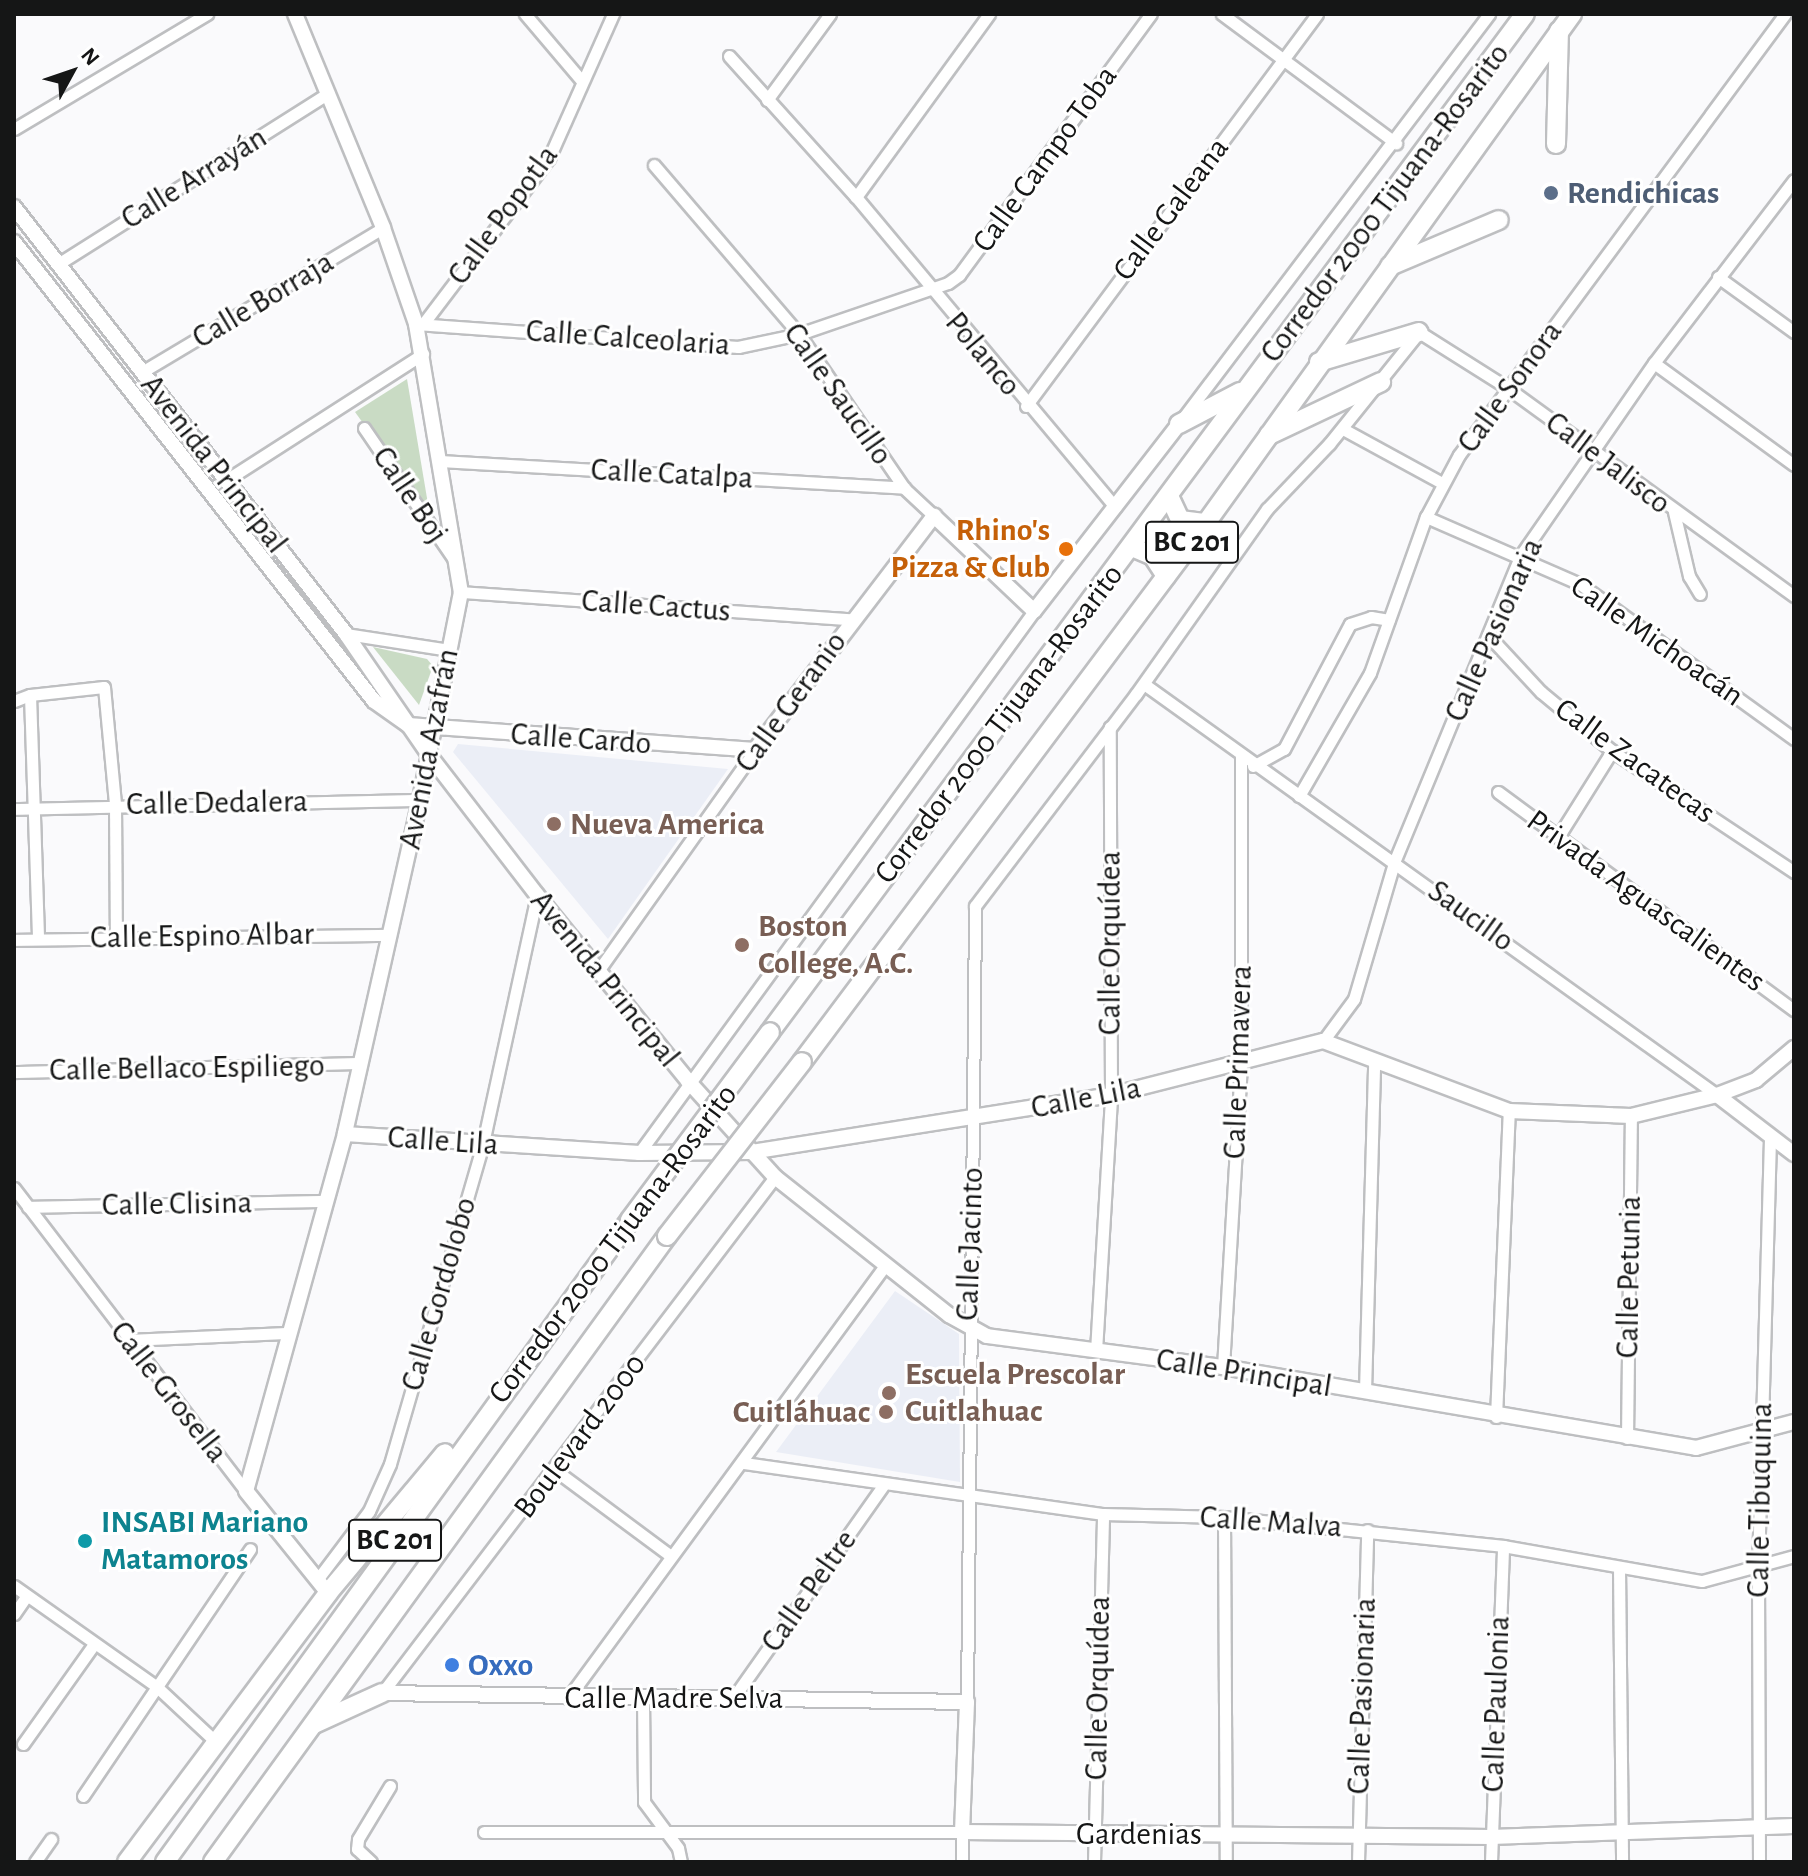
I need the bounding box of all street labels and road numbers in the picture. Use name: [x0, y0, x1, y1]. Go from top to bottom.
street label: Corredor 2000 Tijuana-Rosarito: [1252, 36, 1518, 370]
street label: Calle Campo Toba: [964, 58, 1126, 260]
street label: Calle Arrayán: [114, 118, 274, 238]
street label: Calle Galeana: [1105, 130, 1237, 288]
street label: Calle Popotla: [440, 138, 566, 292]
street label: Calle Borraja: [185, 243, 341, 357]
street label: Polanco: [937, 304, 1029, 404]
street label: Calle Calceolaria: [525, 312, 731, 364]
street label: Calle Sonora: [1449, 313, 1571, 461]
street label: Calle Saucillo: [775, 316, 901, 472]
street label: Avenida Principal: [132, 367, 296, 561]
street label: Calle Jalisco: [1538, 403, 1678, 523]
street label: Calle Boj: [364, 439, 456, 551]
street label: Calle Catalpa: [590, 451, 754, 497]
road number: BC 201: [1144, 516, 1240, 568]
street label: Calle Pasionaria: [1436, 532, 1552, 728]
street label: Corredor 2000 Tijuana-Rosarito: [866, 557, 1132, 891]
street label: Calle Michoacán: [1563, 567, 1751, 715]
street label: Calle Cactus: [580, 582, 732, 630]
street label: Calle Geranio: [727, 624, 855, 780]
street label: Avenida Azafrán: [391, 645, 467, 853]
street label: Calle Zacatecas: [1547, 690, 1723, 832]
street label: Calle Cardo: [509, 715, 653, 763]
street label: Calle Dedalera: [126, 782, 308, 824]
street label: Privada Aguascalientes: [1519, 801, 1773, 1001]
street label: Calle Orquídea: [1091, 851, 1129, 1035]
street label: Saucillo: [1420, 872, 1522, 960]
street label: Avenida Principal: [522, 883, 688, 1075]
street label: Calle Espino Albar: [90, 915, 314, 957]
street label: Calle Primavera: [1215, 964, 1261, 1160]
street label: Calle Bellaco Espiliego: [49, 1046, 325, 1090]
street label: Calle Lila: [1028, 1069, 1144, 1127]
street label: Corredor 2000 Tijuana-Rosarito: [480, 1077, 746, 1411]
street label: Calle Lila: [386, 1118, 500, 1164]
street label: Calle Jacinto: [948, 1167, 992, 1321]
street label: Calle Clisina: [101, 1183, 253, 1225]
street label: Calle Gordolobo: [393, 1193, 485, 1395]
street label: Calle Petunia: [1608, 1195, 1650, 1359]
street label: Calle Grosella: [102, 1314, 236, 1470]
street label: Calle Principal: [1154, 1340, 1334, 1406]
street label: Boulevard 2000: [506, 1346, 654, 1526]
street label: Calle Tibuquina: [1739, 1402, 1781, 1598]
street label: Calle Malva: [1199, 1498, 1343, 1546]
road number: BC 201: [347, 1514, 443, 1566]
street label: Calle Peltre: [753, 1522, 865, 1660]
street label: Calle Orquídea: [1077, 1595, 1119, 1781]
street label: Calle Pasionaria: [1339, 1597, 1385, 1795]
street label: Calle Paulonia: [1474, 1615, 1518, 1793]
street label: Calle Madre Selva: [565, 1679, 783, 1717]
street label: Gardenias: [1076, 1815, 1202, 1853]

